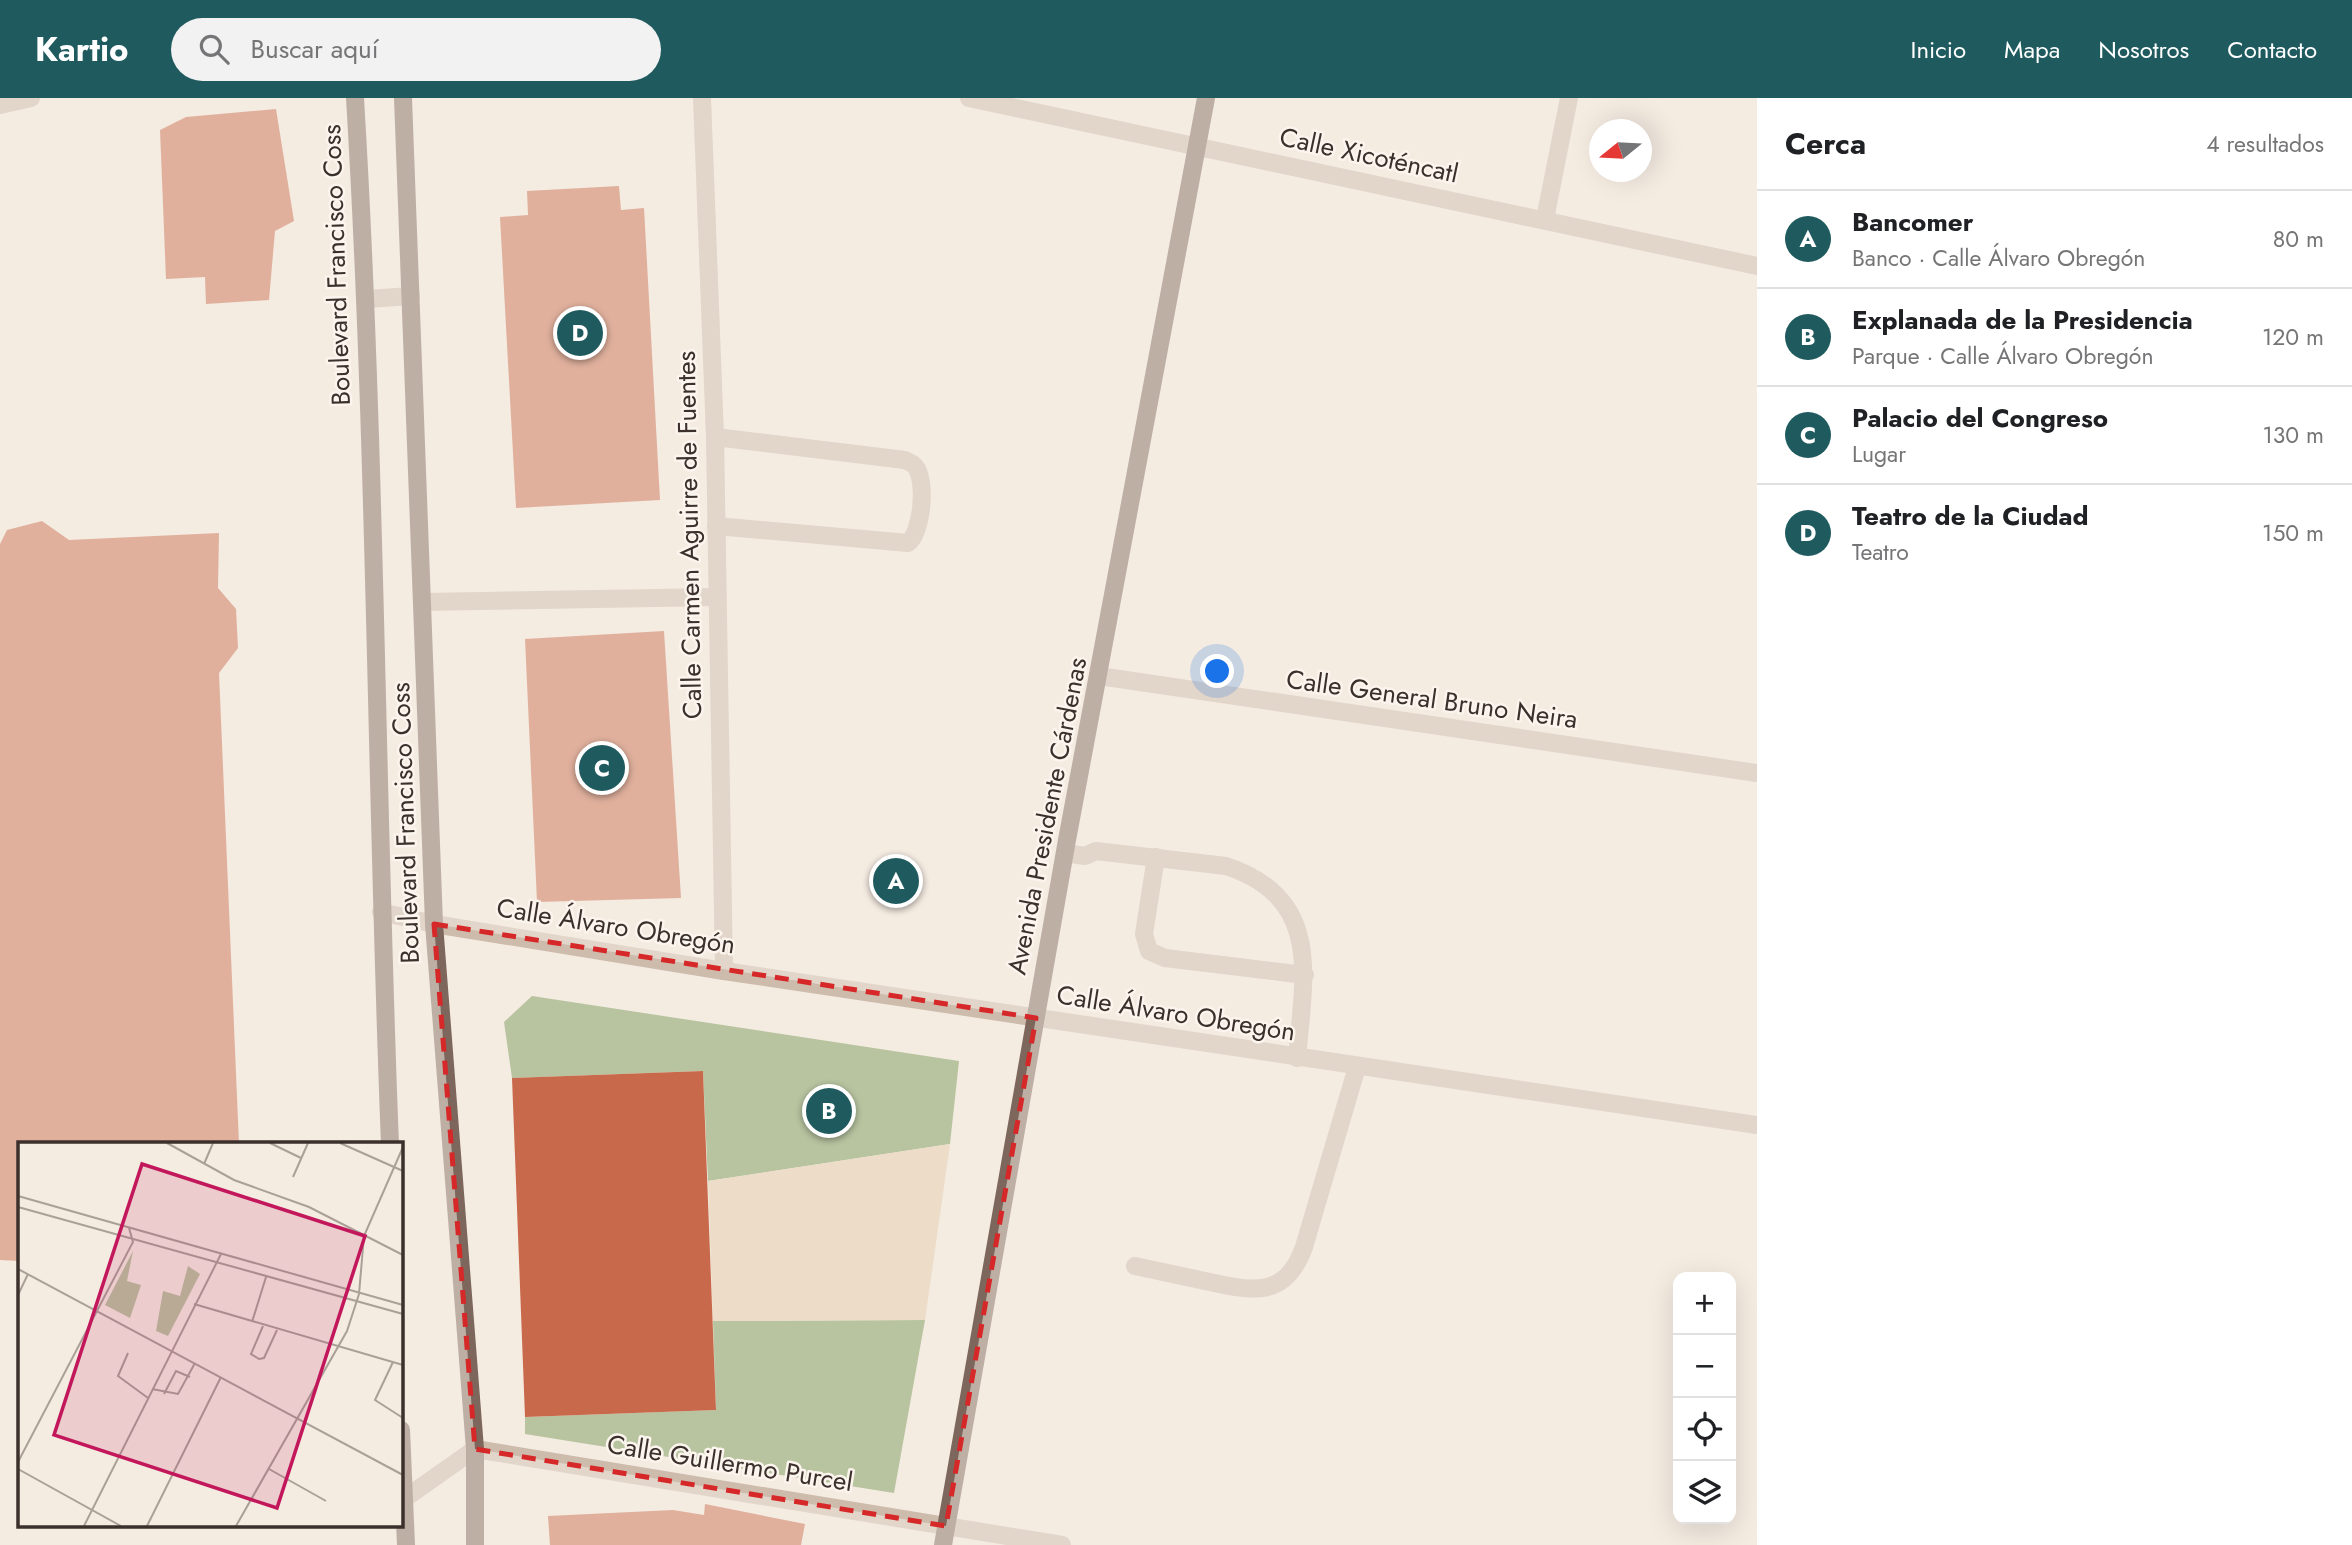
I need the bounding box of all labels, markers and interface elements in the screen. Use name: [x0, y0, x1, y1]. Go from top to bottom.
search box: [171, 18, 661, 81]
text: Kartio: [35, 26, 129, 73]
icon: search: [195, 30, 233, 68]
text: Buscar aquí: [251, 30, 379, 68]
text: Inicio: [1911, 32, 1966, 67]
text: Mapa: [2004, 32, 2060, 67]
text: Nosotros: [2098, 32, 2189, 67]
text: Contacto: [2227, 32, 2317, 67]
street label: Calle Xicoténcatl: [1276, 118, 1462, 192]
north arrow: [1589, 119, 1652, 182]
text: Cerca: [1785, 122, 1866, 165]
street label: Boulevard Francisco Coss: [312, 124, 360, 406]
text: 4 resultados: [2206, 127, 2324, 161]
text: Bancomer: [1852, 203, 1973, 241]
text: A: [1800, 222, 1816, 256]
text: 80 m: [2273, 222, 2324, 256]
text: Banco · Calle Álvaro Obregón: [1852, 241, 2145, 275]
text: Explanada de la Presidencia: [1852, 301, 2193, 339]
pin: D: [557, 307, 603, 359]
text: B: [1800, 320, 1816, 354]
text: 120 m: [2262, 320, 2324, 354]
text: Parque · Calle Álvaro Obregón: [1852, 339, 2153, 373]
street label: Calle Carmen Aguirre de Fuentes: [667, 351, 711, 719]
text: Palacio del Congreso: [1852, 399, 2108, 437]
text: C: [1800, 418, 1816, 452]
text: 130 m: [2262, 418, 2324, 452]
text: Lugar: [1852, 437, 1906, 471]
text: Teatro de la Ciudad: [1852, 497, 2089, 535]
text: D: [1800, 516, 1816, 550]
text: 150 m: [2262, 516, 2324, 550]
text: Teatro: [1852, 535, 1909, 569]
street label: Avenida Presidente Cárdenas: [998, 654, 1096, 978]
your location: [1200, 654, 1234, 688]
street label: Calle General Bruno Neira: [1284, 660, 1580, 738]
street label: Boulevard Francisco Coss: [381, 682, 429, 964]
pin: C: [579, 742, 625, 794]
pin: A: [873, 855, 919, 907]
street label: Calle Álvaro Obregón: [494, 888, 738, 964]
street label: Calle Álvaro Obregón: [1054, 975, 1298, 1051]
pin: B: [806, 1085, 852, 1137]
inset map: [18, 1142, 402, 1528]
map controls: [1673, 1272, 1736, 1524]
button: +: [1673, 1272, 1736, 1335]
button: −: [1673, 1335, 1736, 1398]
button: locate: [1673, 1398, 1736, 1461]
street label: Calle Guillermo Purcel: [604, 1425, 856, 1501]
button: layers: [1673, 1461, 1736, 1524]

